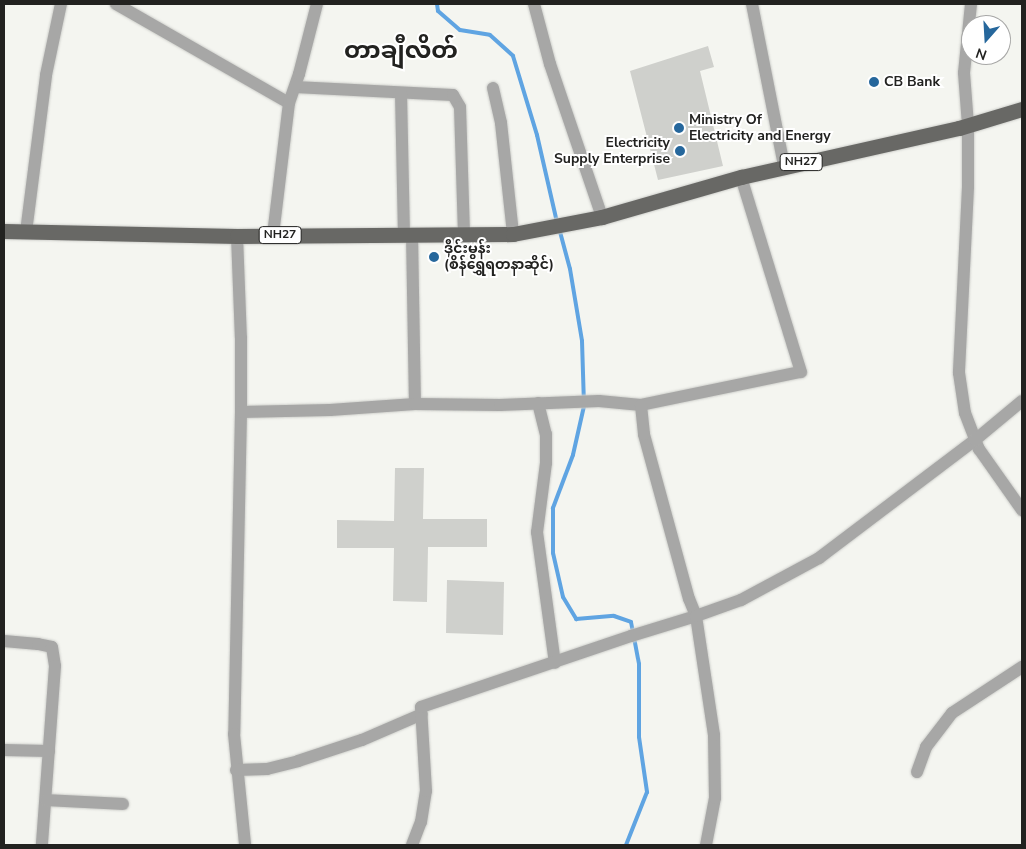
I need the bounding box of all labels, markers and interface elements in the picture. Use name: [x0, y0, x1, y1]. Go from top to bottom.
north arrow: [961, 15, 1011, 65]
district label: တာချီလိတ်: [344, 37, 458, 65]
text: N: [973, 43, 989, 64]
place label: CB Bank: [884, 74, 940, 90]
marker: CB Bank: [868, 76, 880, 88]
place label: Ministry Of Electricity and Energy: [689, 112, 831, 144]
marker: Ministry Of Electricity and Energy: [673, 122, 685, 134]
place label: Electricity Supply Enterprise: [554, 135, 670, 168]
marker: Electricity Supply Enterprise: [674, 145, 686, 157]
road number: NH27: [778, 152, 824, 172]
road number: NH27: [258, 226, 302, 244]
place label: ဒိုင်းမွန်း (စိန်ရွှေရတနာဆိုင်): [444, 241, 554, 274]
marker: ဒိုင်းမွန်း (စိန်ရွှေရတနာဆိုင်): [428, 251, 440, 263]

